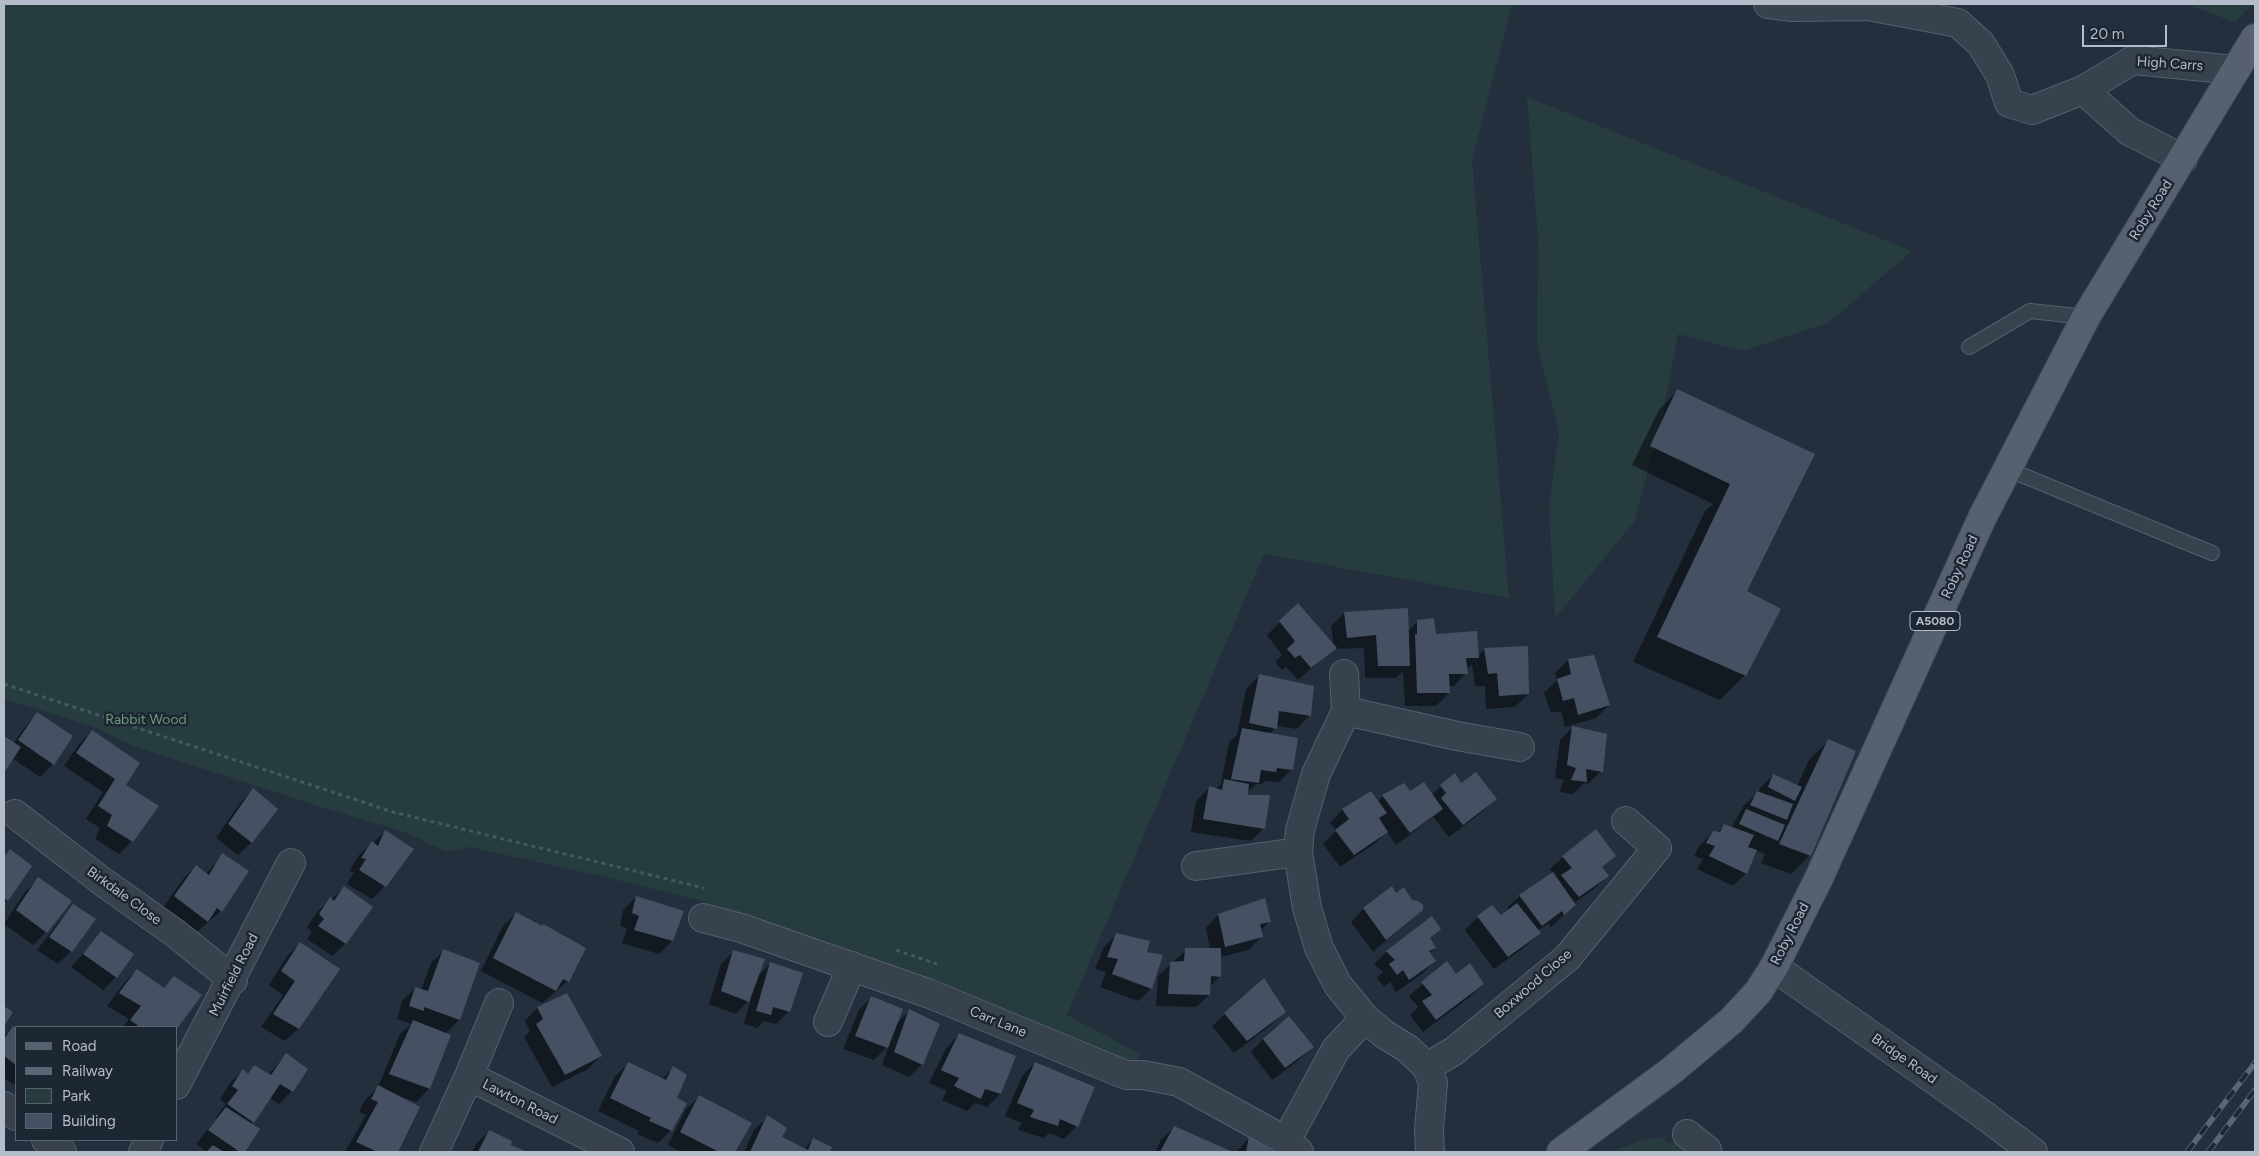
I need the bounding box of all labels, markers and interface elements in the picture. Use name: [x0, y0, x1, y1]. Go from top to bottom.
scale bar: [2084, 15, 2169, 47]
text: 20 m: [2090, 25, 2124, 43]
street label: High Carrs: [2136, 53, 2204, 75]
street label: Roby Road: [2126, 177, 2176, 243]
street label: Roby Road: [1938, 533, 1982, 601]
road number: A5080: [1910, 612, 1960, 630]
park label: Rabbit Wood: [105, 712, 187, 728]
street label: Birkdale Close: [83, 863, 165, 929]
street label: Roby Road: [1767, 900, 1813, 968]
street label: Muirfield Road: [206, 931, 262, 1019]
street label: Boxwood Close: [1491, 946, 1575, 1022]
street label: Carr Lane: [967, 1003, 1029, 1041]
legend: [15, 1026, 178, 1141]
street label: Bridge Road: [1868, 1030, 1940, 1088]
text: Road: [62, 1037, 97, 1055]
text: Railway: [62, 1062, 113, 1080]
street label: Lawton Road: [480, 1076, 560, 1128]
text: Park: [62, 1087, 91, 1105]
text: Building: [62, 1112, 116, 1130]

